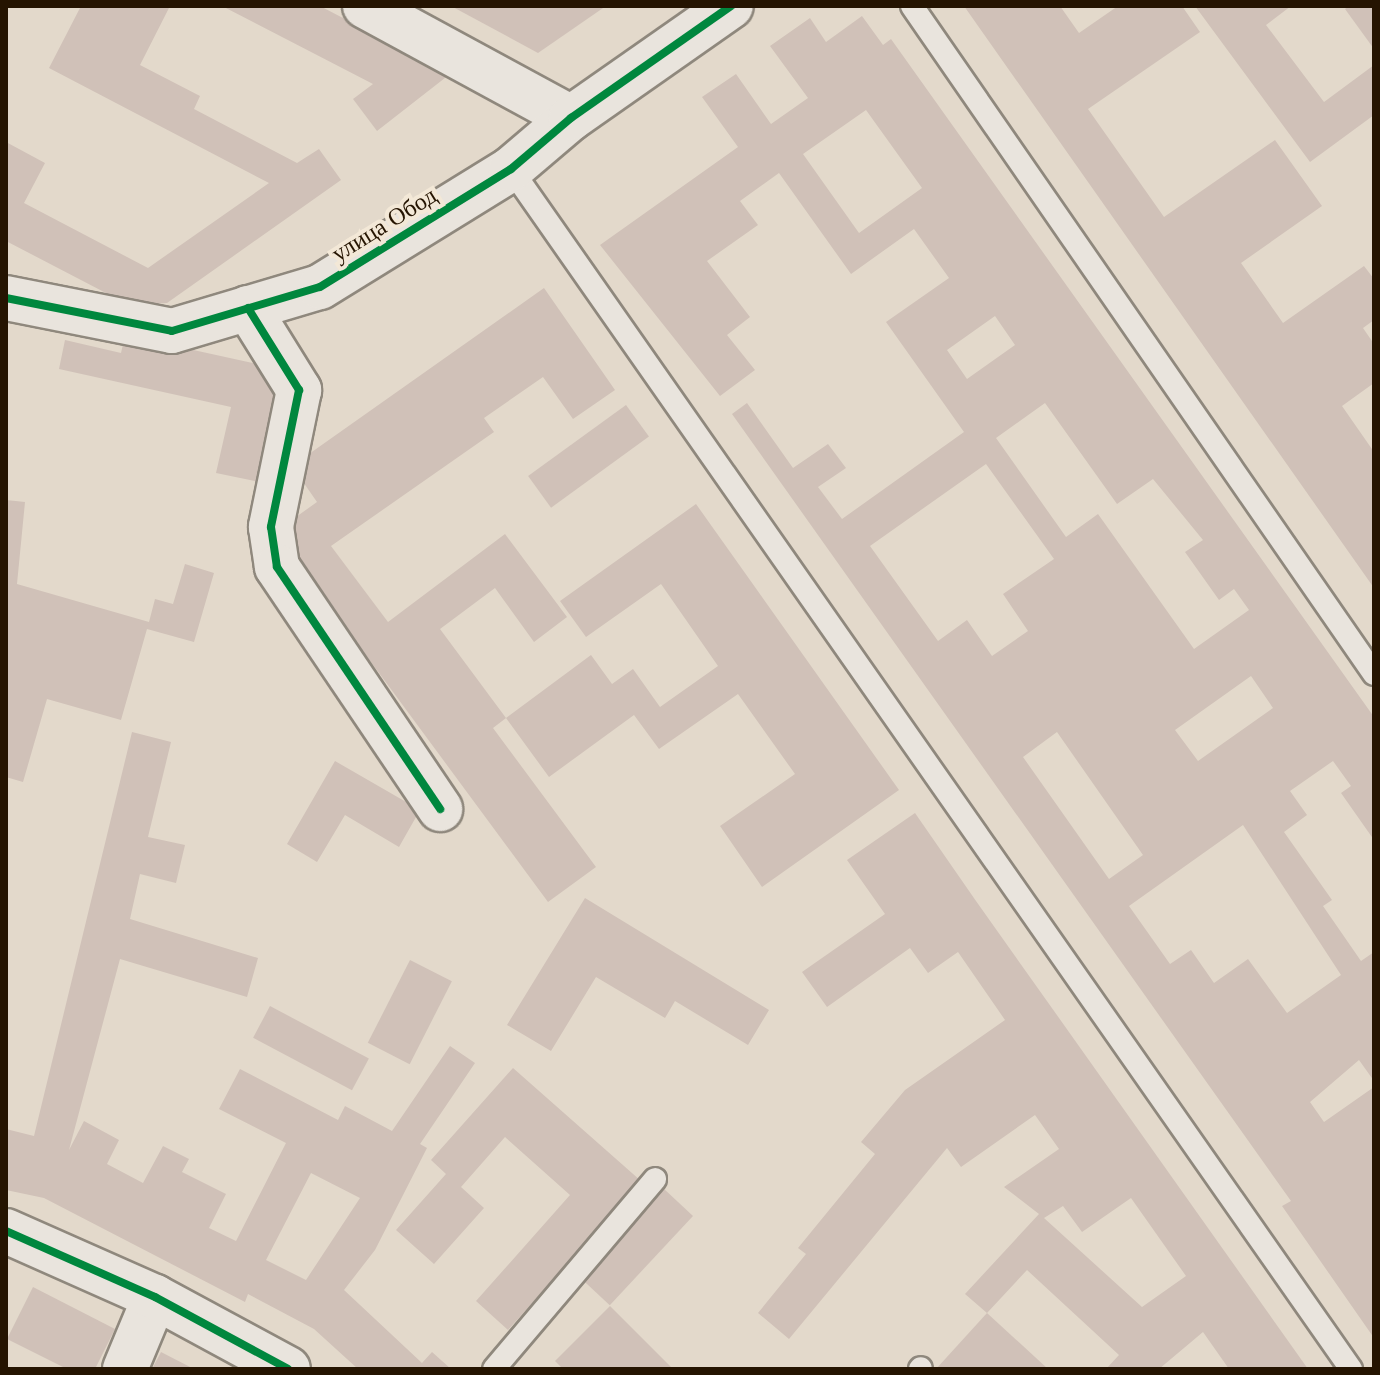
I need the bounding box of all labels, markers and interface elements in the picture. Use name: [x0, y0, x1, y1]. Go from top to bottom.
street label: улица Обод: [326, 180, 442, 268]

